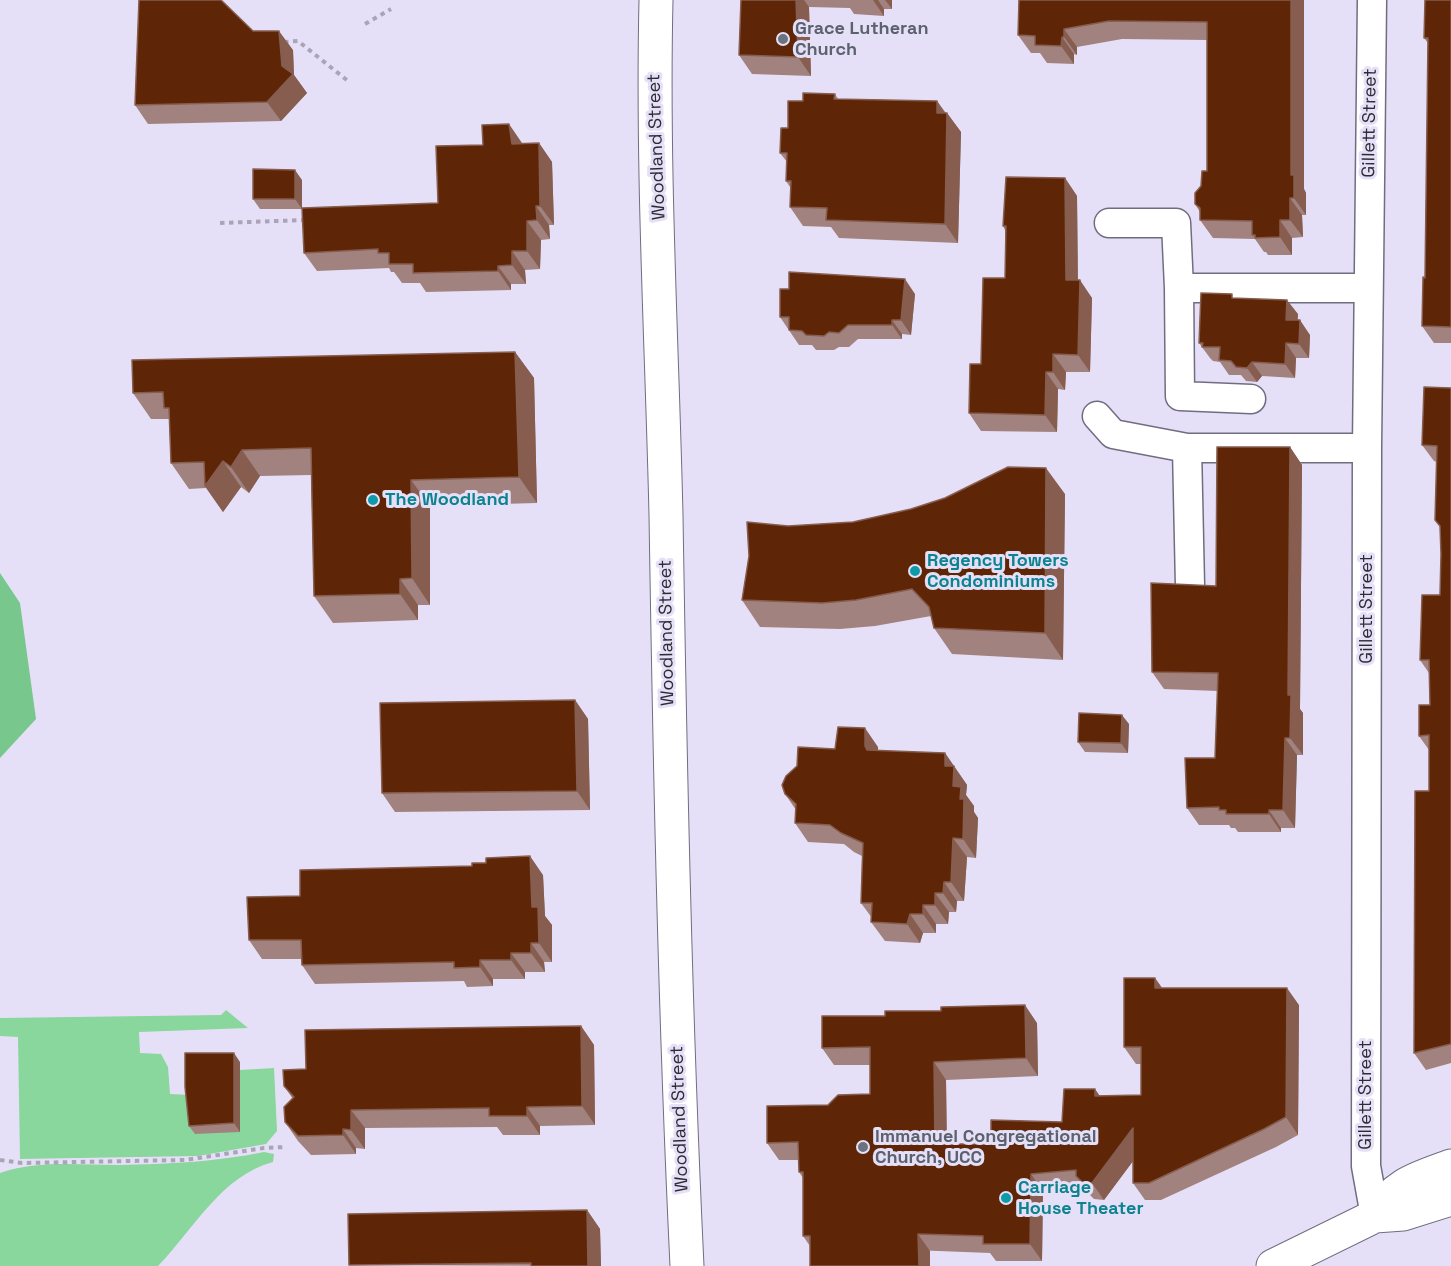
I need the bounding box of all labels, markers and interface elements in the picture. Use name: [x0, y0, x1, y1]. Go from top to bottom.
place label: Grace Lutheran Church: [795, 18, 928, 60]
marker: Grace Lutheran Church: [776, 32, 790, 46]
street label: Gillett Street: [1358, 68, 1382, 178]
street label: Woodland Street: [644, 73, 670, 221]
place label: The Woodland: [385, 489, 509, 511]
marker: The Woodland: [366, 493, 380, 507]
place label: Regency Towers Condominiums: [927, 550, 1069, 592]
street label: Gillett Street: [1356, 554, 1378, 664]
street label: Woodland Street: [655, 560, 679, 706]
marker: Regency Towers Condominiums: [908, 564, 922, 578]
street label: Gillett Street: [1355, 1040, 1377, 1150]
street label: Woodland Street: [667, 1045, 693, 1193]
place label: Immanuel Congregational Church, UCC: [875, 1126, 1097, 1168]
marker: Immanuel Congregational Church, UCC: [856, 1140, 870, 1154]
place label: Carriage House Theater: [1018, 1177, 1144, 1220]
marker: Carriage House Theater: [999, 1191, 1013, 1205]

